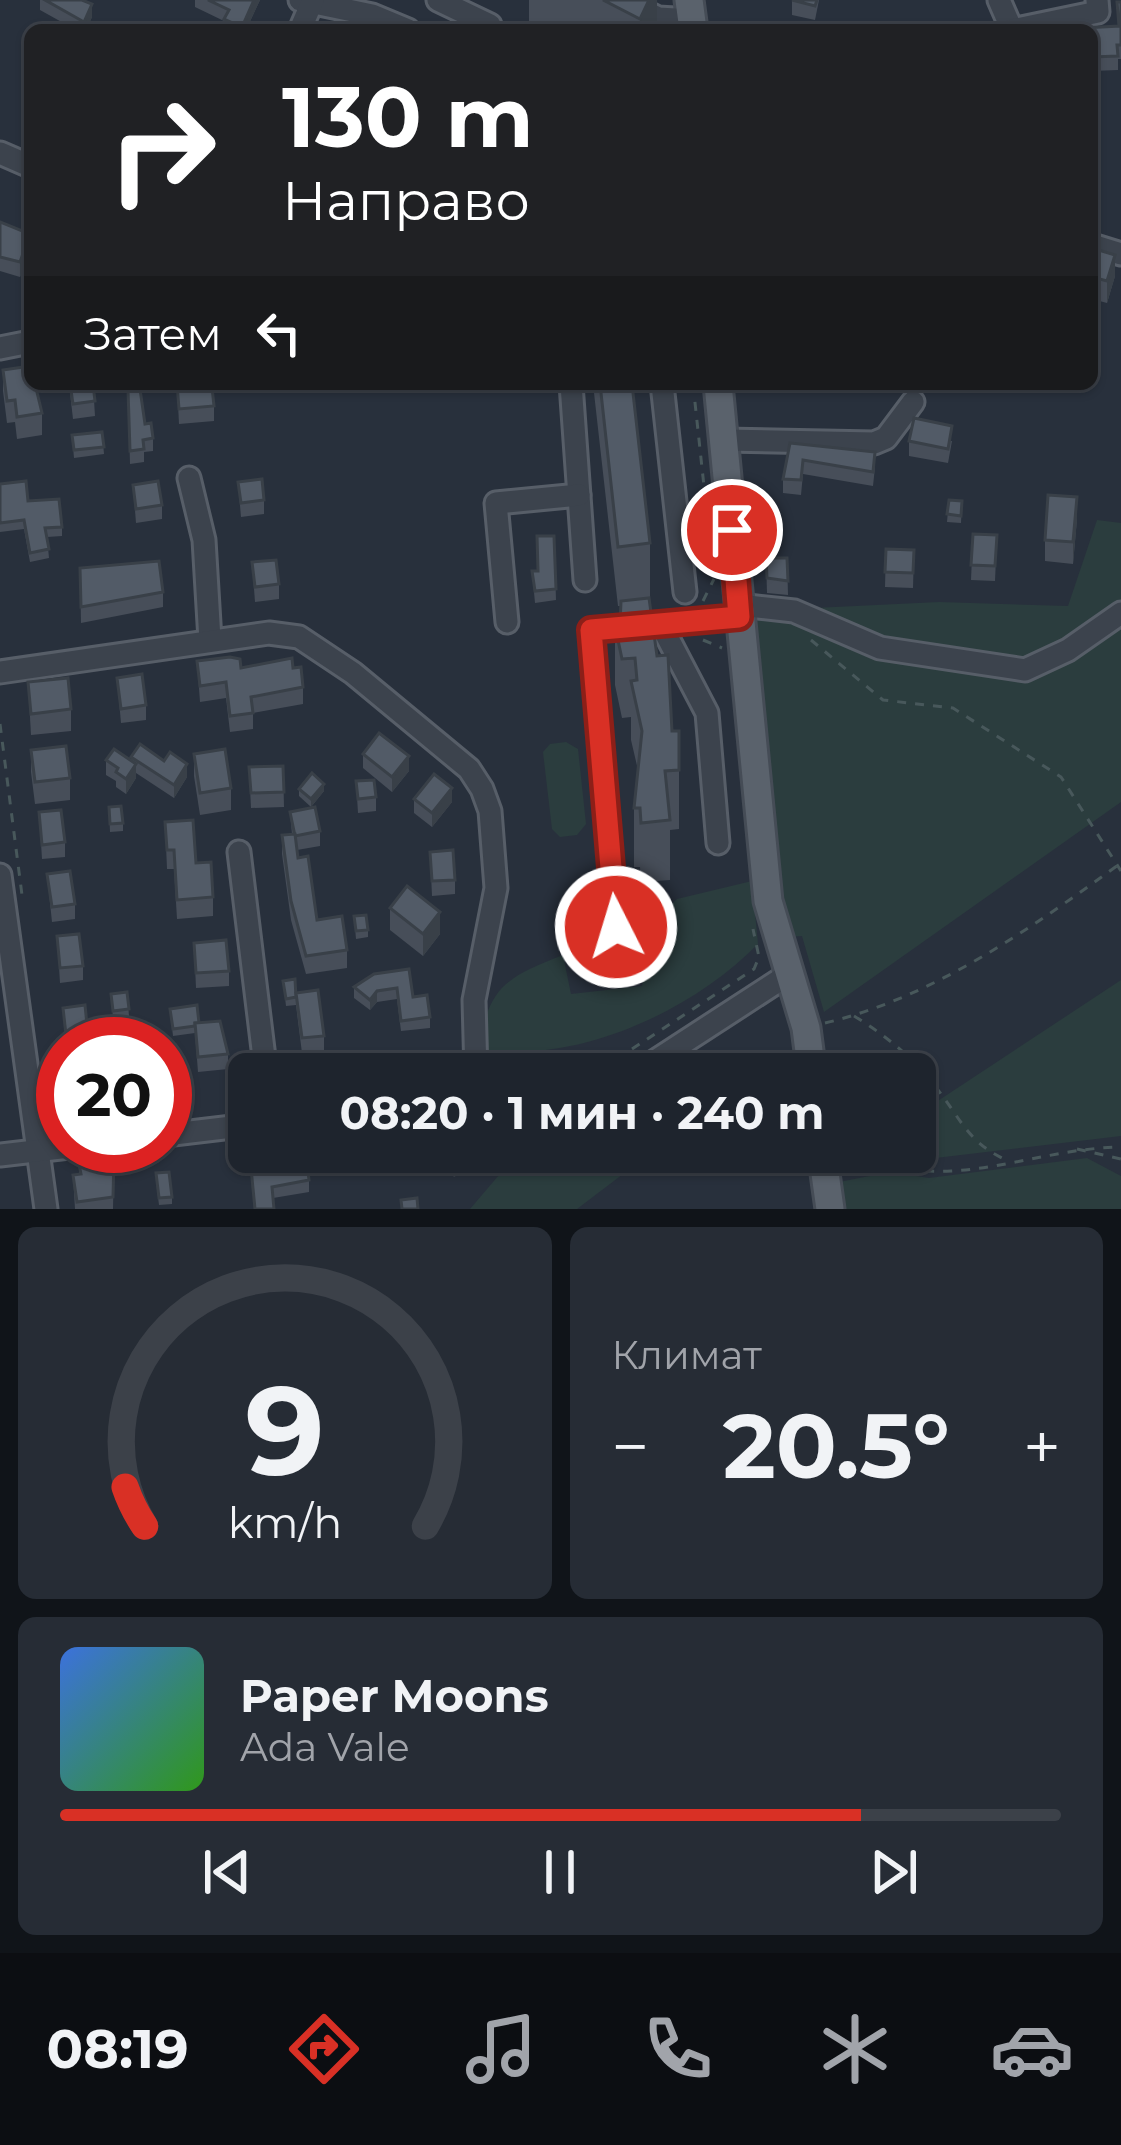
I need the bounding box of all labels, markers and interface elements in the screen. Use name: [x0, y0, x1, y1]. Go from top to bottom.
text: 130 m: [282, 66, 534, 168]
icon: right: [84, 72, 240, 228]
text: Направо: [282, 168, 530, 234]
icon: left: [246, 300, 312, 366]
text: Затем: [84, 306, 222, 361]
pin: [681, 479, 783, 581]
icon: arrive: [699, 497, 765, 563]
position arrow: [553, 864, 679, 990]
speed limit sign: 20: [36, 1017, 192, 1173]
text: 08:20 · 1 мин · 240 m: [339, 1085, 825, 1140]
text: Климат: [612, 1331, 762, 1379]
text: 9: [245, 1354, 324, 1506]
text: 20.5°: [723, 1391, 950, 1501]
text: −: [612, 1406, 649, 1487]
text: +: [1023, 1406, 1061, 1487]
text: km/h: [228, 1496, 342, 1549]
text: Paper Moons: [240, 1668, 549, 1723]
text: Ada Vale: [240, 1723, 410, 1771]
icon: previous: [194, 1839, 260, 1905]
icon: pause: [527, 1839, 593, 1905]
icon: next: [861, 1839, 927, 1905]
icon: directions: [282, 2007, 366, 2091]
icon: music: [459, 2007, 543, 2091]
icon: phone: [636, 2007, 720, 2091]
icon: climate: [813, 2007, 897, 2091]
icon: car: [990, 2007, 1074, 2091]
text: 08:19: [47, 2016, 189, 2082]

